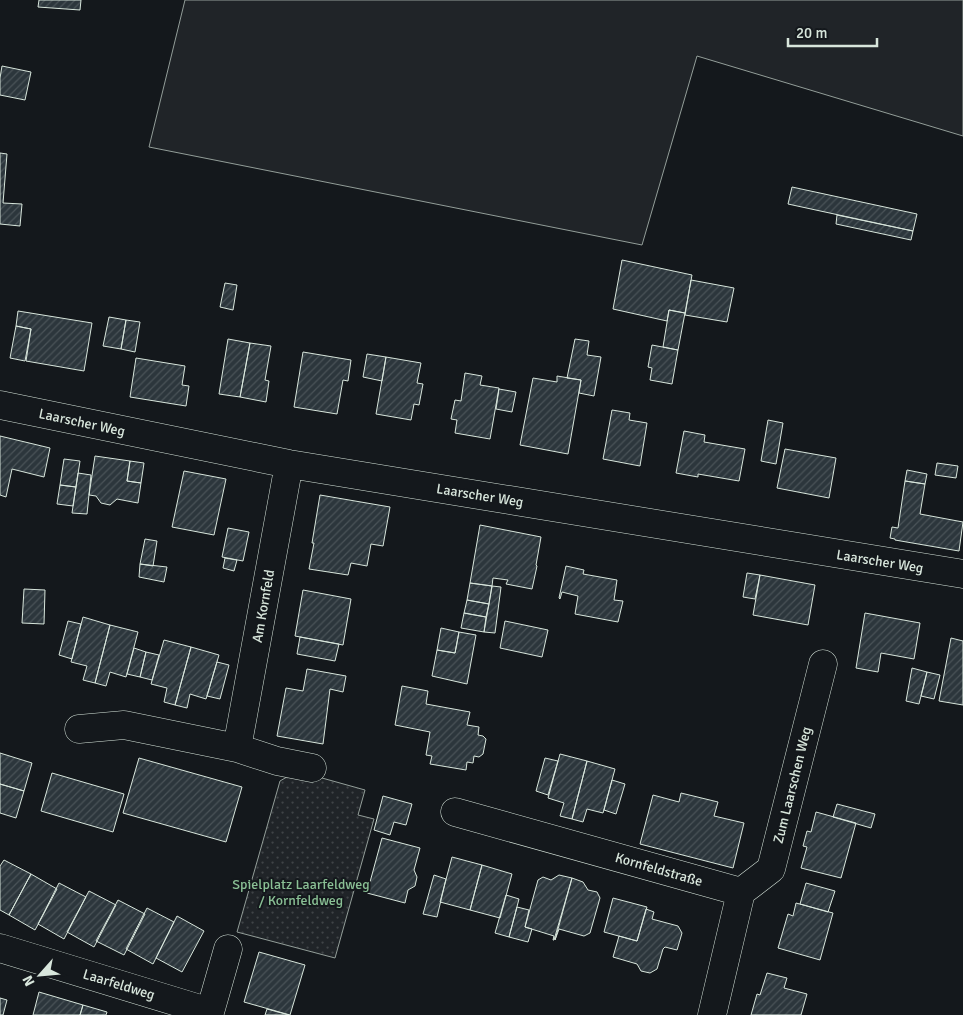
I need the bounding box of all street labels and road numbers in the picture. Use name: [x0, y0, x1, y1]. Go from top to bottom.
street label: Laarscher Weg: [37, 405, 127, 440]
street label: Laarscher Weg: [435, 480, 525, 511]
street label: Laarscher Weg: [835, 546, 925, 577]
street label: Am Kornfeld: [249, 568, 278, 644]
street label: Zum Laarschen Weg: [770, 725, 815, 845]
street label: Kornfeldstraße: [613, 849, 705, 890]
street label: Laarfeldweg: [81, 965, 157, 1003]

